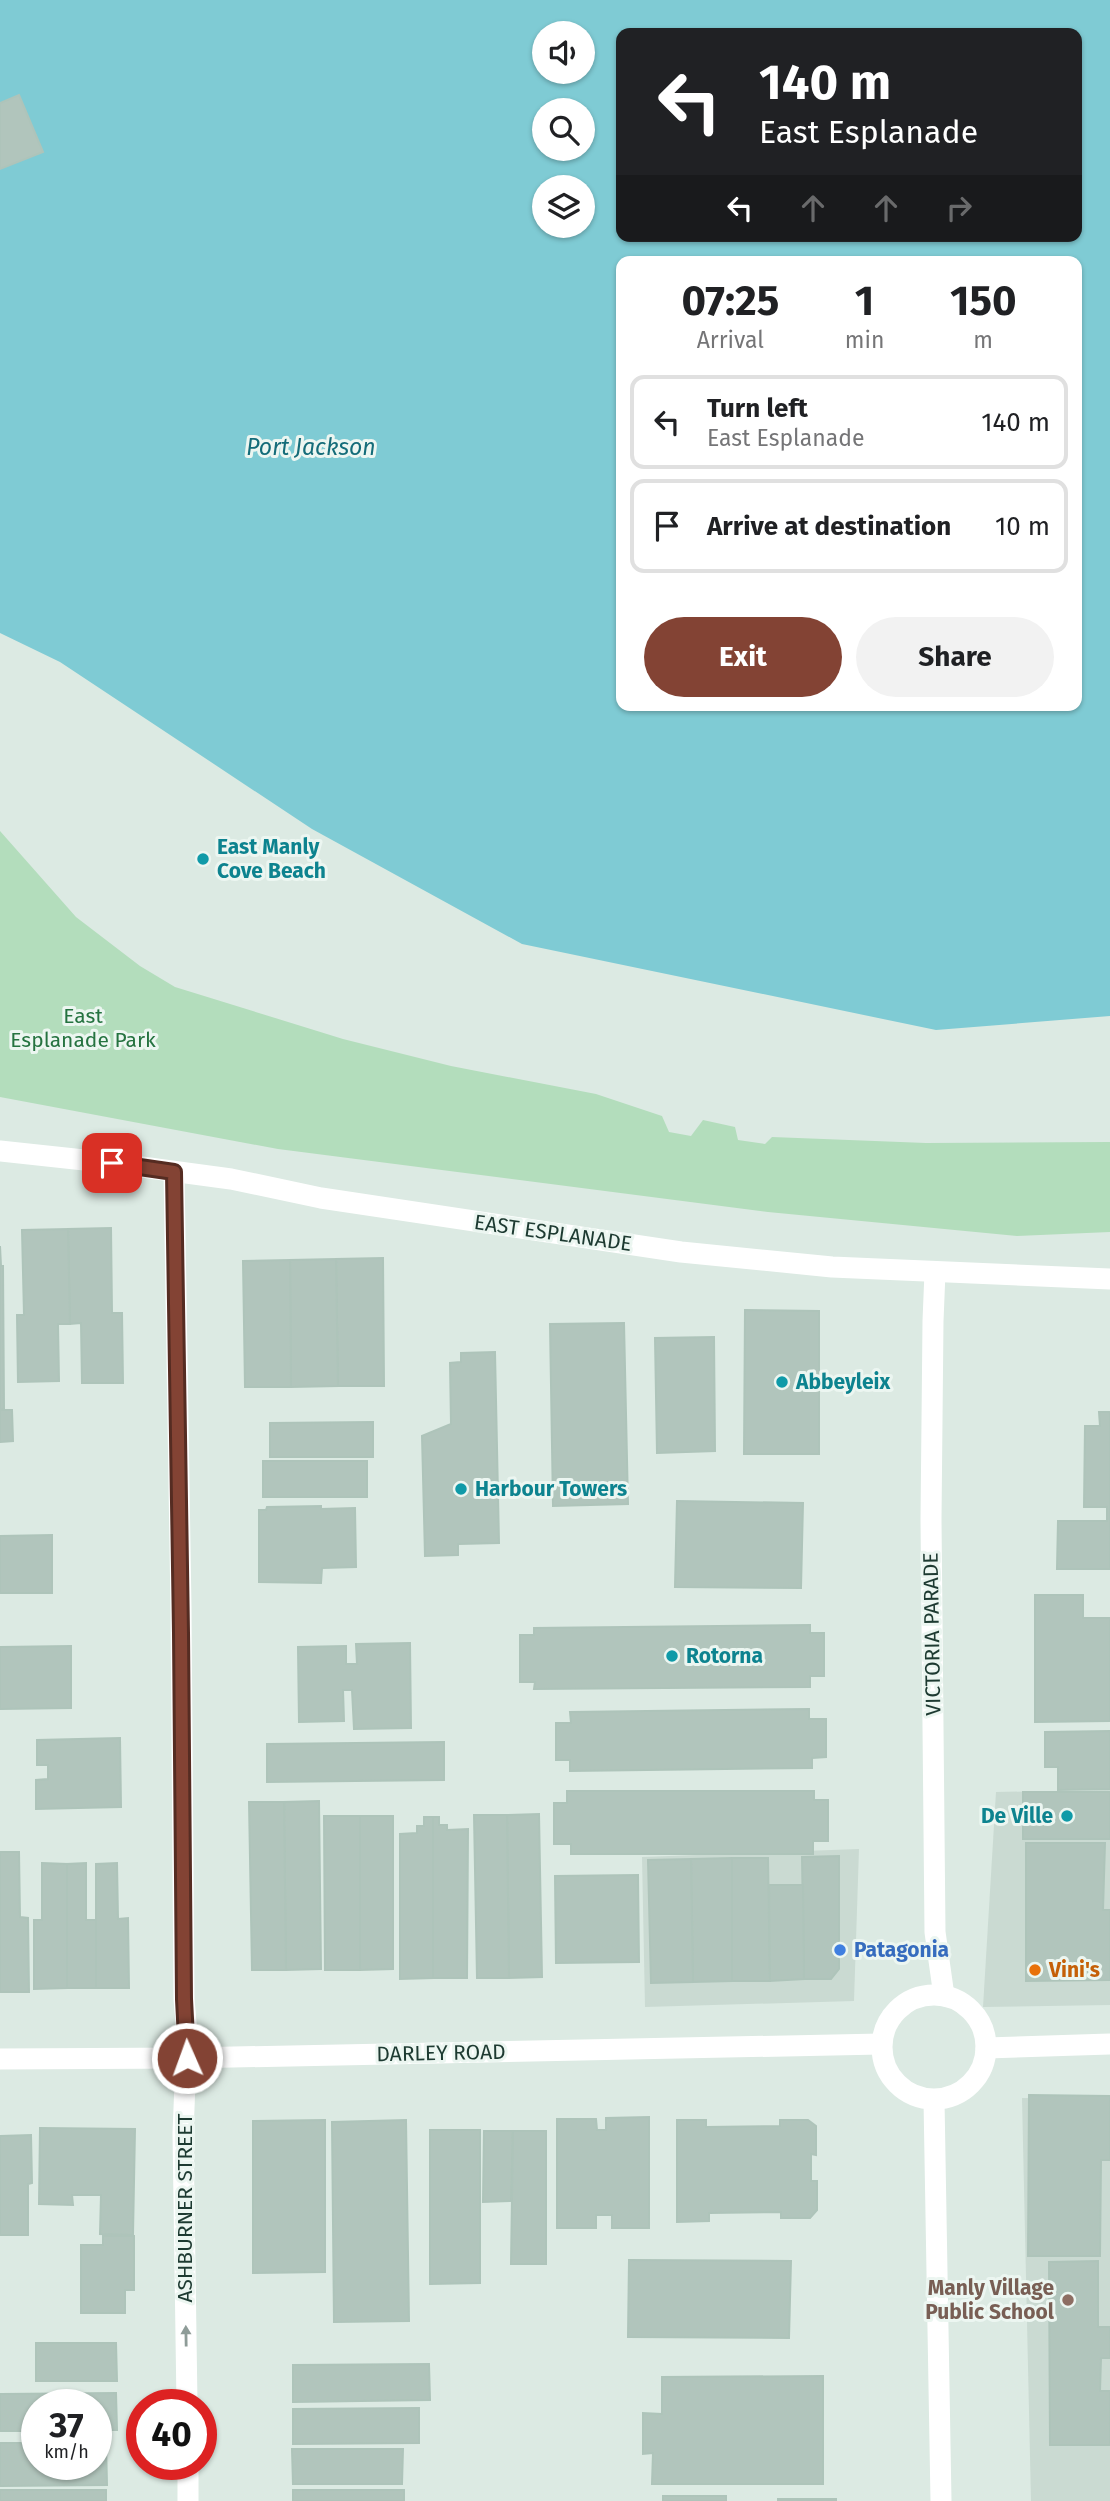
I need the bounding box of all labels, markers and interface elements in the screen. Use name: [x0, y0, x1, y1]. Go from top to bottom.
map controls: [532, 21, 595, 238]
button: sound: [532, 21, 595, 84]
text: 140 m: [759, 53, 891, 112]
icon: left: [644, 56, 735, 147]
button: search: [532, 98, 595, 161]
text: East Esplanade: [759, 113, 978, 151]
button: layers: [532, 175, 595, 238]
icon: left: [721, 189, 759, 227]
icon: ahead: [794, 189, 832, 227]
icon: ahead: [867, 189, 905, 227]
icon: right: [940, 189, 978, 227]
text: 07:25: [682, 276, 779, 326]
text: 1: [855, 276, 874, 326]
text: 150: [950, 276, 1016, 326]
text: Arrival: [697, 326, 764, 354]
text: min: [845, 326, 884, 354]
text: m: [973, 326, 993, 354]
text: Turn left: [707, 393, 808, 424]
icon: left: [648, 403, 686, 441]
text: 140 m: [981, 407, 1050, 438]
text: East Esplanade: [707, 424, 864, 452]
water label: Port Jackson: [246, 433, 376, 461]
icon: arrive: [648, 507, 686, 545]
text: Arrive at destination: [707, 511, 951, 542]
text: 10 m: [995, 511, 1050, 542]
button: Exit: [644, 617, 842, 697]
button: Share: [856, 617, 1054, 697]
place label: East Manly Cove Beach: [217, 834, 326, 884]
marker: East Manly Cove Beach: [195, 851, 211, 867]
park label: East Esplanade Park: [10, 1003, 156, 1053]
pin: [82, 1133, 142, 1193]
icon: arrive: [93, 1144, 131, 1182]
street label: EAST ESPLANADE: [472, 1209, 634, 1257]
place label: Abbeyleix: [795, 1369, 890, 1395]
marker: Abbeyleix: [774, 1374, 790, 1390]
place label: Harbour Towers: [475, 1476, 627, 1502]
marker: Harbour Towers: [453, 1481, 469, 1497]
street label: VICTORIA PARADE: [918, 1552, 946, 1716]
place label: Rotorna: [686, 1643, 763, 1669]
marker: Rotorna: [664, 1648, 680, 1664]
place label: De Ville: [981, 1803, 1053, 1829]
marker: De Ville: [1059, 1808, 1075, 1824]
place label: Patagonia: [854, 1937, 949, 1963]
marker: Patagonia: [832, 1942, 848, 1958]
place label: Vini's: [1048, 1957, 1100, 1983]
marker: Vini's: [1027, 1962, 1043, 1978]
position arrow: [150, 2021, 224, 2095]
street label: DARLEY ROAD: [376, 2039, 506, 2067]
street label: ASHBURNER STREET: [172, 2113, 198, 2302]
place label: Manly Village Public School: [925, 2275, 1055, 2325]
marker: Manly Village Public School: [1060, 2292, 1076, 2308]
one-way arrow: [180, 2325, 192, 2347]
speed limit sign: 40: [126, 2389, 217, 2480]
text: 37: [49, 2404, 84, 2446]
text: km/h: [44, 2441, 89, 2463]

